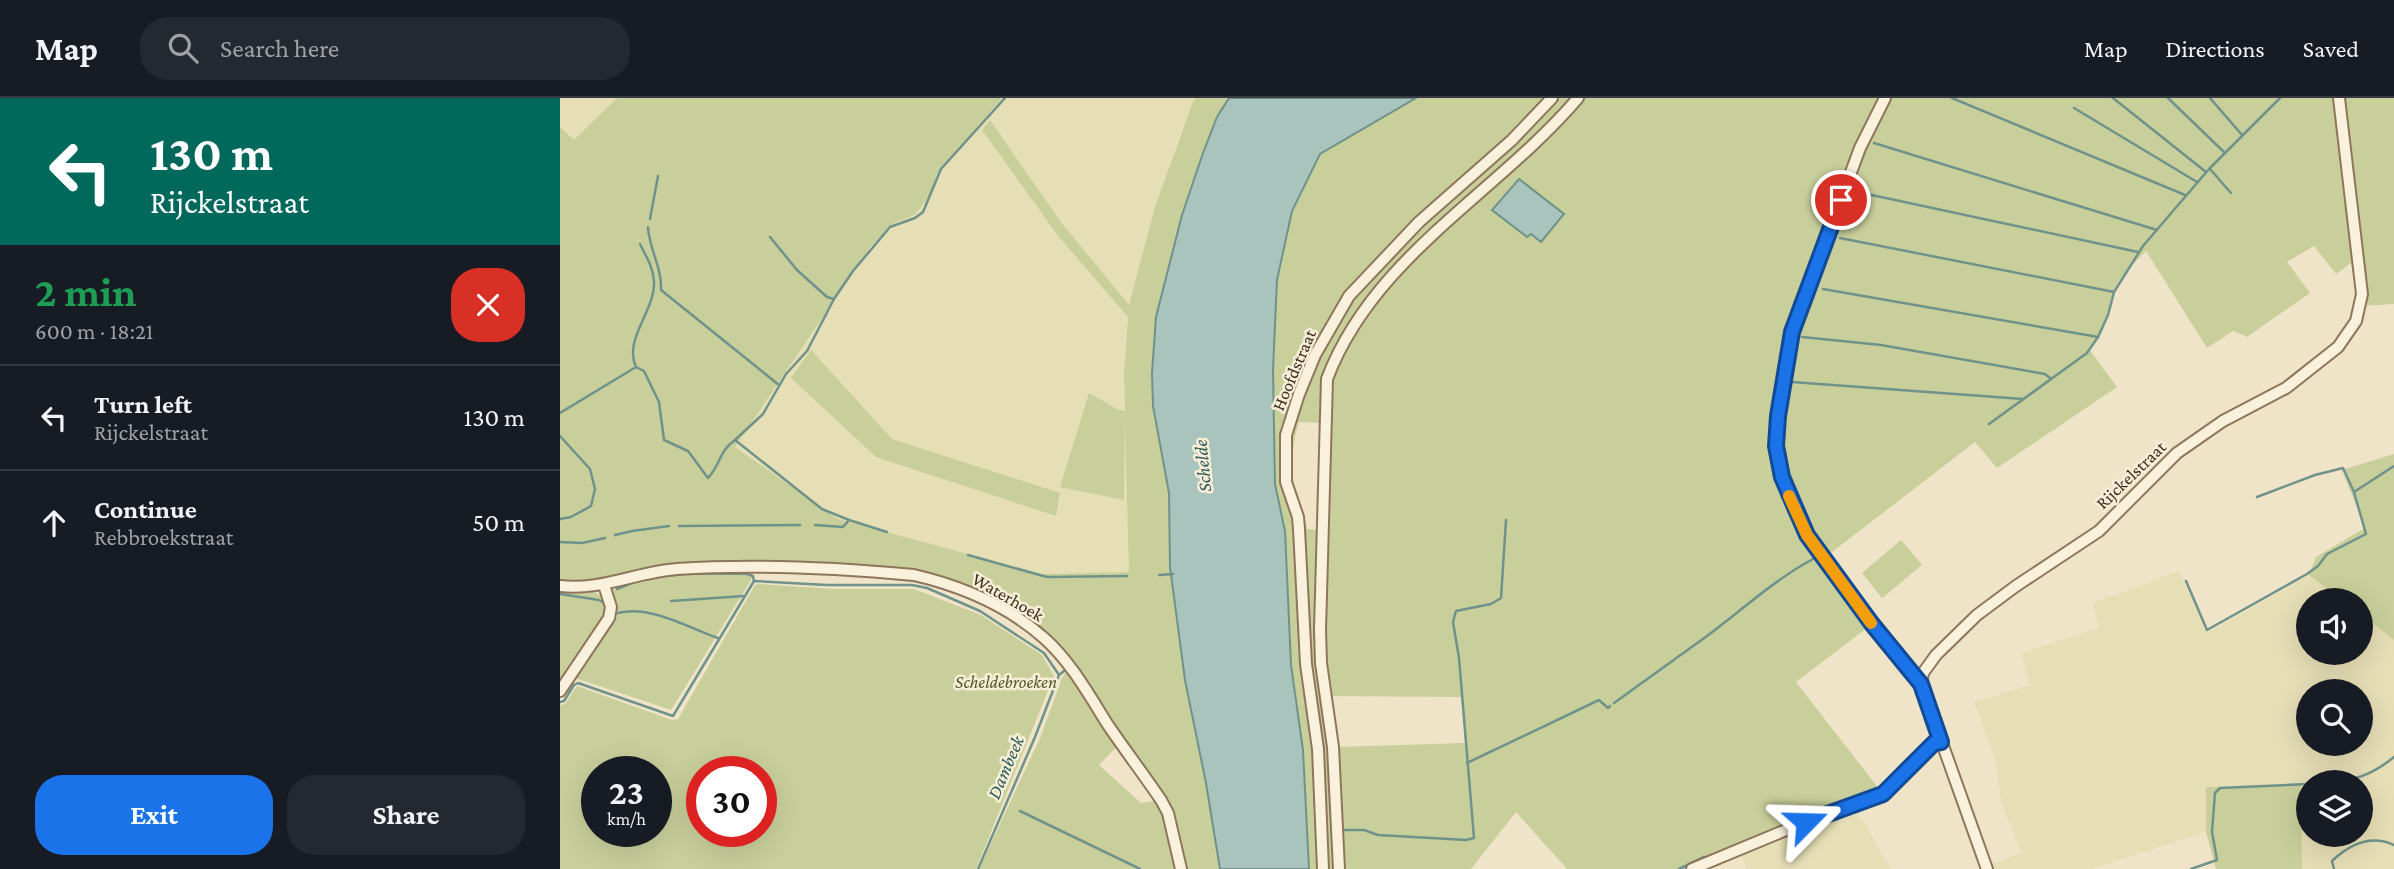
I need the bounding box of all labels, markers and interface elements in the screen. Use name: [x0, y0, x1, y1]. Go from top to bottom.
search box: [140, 17, 630, 80]
icon: search: [164, 29, 202, 67]
text: Map: [35, 30, 98, 67]
text: Search here: [220, 34, 339, 63]
text: Map: [2084, 35, 2128, 62]
text: Directions: [2166, 35, 2265, 62]
text: Saved: [2303, 35, 2359, 62]
icon: left: [35, 126, 126, 217]
text: 130 m: [150, 126, 273, 181]
pin: [1811, 170, 1871, 230]
icon: arrive: [1822, 181, 1860, 219]
text: Rijckelstraat: [150, 184, 309, 220]
text: 2 min: [35, 268, 136, 315]
button: close: [451, 268, 525, 342]
text: 600 m · 18:21: [35, 318, 154, 344]
street label: Hoofdstraat: [1268, 326, 1320, 414]
text: Turn left: [94, 390, 192, 419]
icon: left: [35, 399, 73, 437]
text: 130 m: [464, 403, 525, 432]
text: Rijckelstraat: [94, 419, 208, 445]
street label: Rijckelstraat: [2092, 436, 2172, 514]
water label: Schelde: [1190, 439, 1215, 493]
text: Continue: [94, 495, 197, 524]
icon: ahead: [35, 504, 73, 542]
text: 50 m: [472, 508, 525, 537]
text: Rebbroekstraat: [94, 524, 233, 550]
street label: Waterhoek: [969, 569, 1048, 626]
map controls: [2296, 588, 2373, 847]
button: sound: [2296, 588, 2373, 665]
park label: Scheldebroeken: [955, 672, 1057, 692]
button: search: [2296, 679, 2373, 756]
water label: Dambeek: [983, 732, 1028, 802]
speed limit sign: 30: [686, 756, 777, 847]
button: layers: [2296, 770, 2373, 847]
text: 23: [609, 773, 644, 812]
button: Exit: [35, 775, 273, 855]
button: Share: [287, 775, 525, 855]
position arrow: [1769, 785, 1843, 859]
text: km/h: [607, 809, 646, 829]

